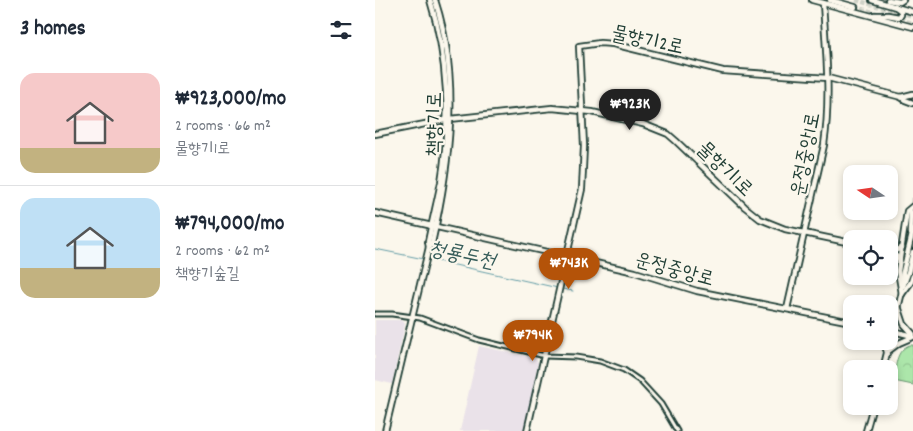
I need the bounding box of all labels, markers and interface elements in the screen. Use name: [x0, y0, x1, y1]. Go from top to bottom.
text: 3 homes: [20, 15, 86, 45]
icon: filters: [327, 16, 355, 44]
street label: 물향기2로: [609, 21, 686, 63]
text: ₩923,000/mo: [175, 85, 286, 115]
pin: ₩923K: [595, 88, 665, 131]
street label: 책향기로: [421, 92, 451, 156]
icon: home: [60, 93, 120, 153]
text: ₩923K: [610, 93, 650, 116]
street label: 운정중앙1로: [785, 110, 829, 199]
text: 2 rooms · 66 m²: [175, 115, 271, 138]
street label: 물향기1로: [689, 136, 758, 204]
text: 물향기1로: [175, 138, 230, 161]
north arrow: [843, 165, 897, 220]
map controls: [843, 165, 898, 415]
text: ₩794,000/mo: [175, 210, 284, 240]
icon: home: [60, 218, 120, 278]
button: locate: [843, 230, 898, 285]
water label: 청룡두천: [425, 235, 500, 279]
text: 2 rooms · 62 m²: [175, 240, 270, 263]
street label: 운정중앙로: [632, 247, 717, 295]
pin: ₩743K: [534, 248, 604, 290]
text: ₩743K: [550, 252, 588, 275]
text: 책향기숲길: [175, 263, 239, 286]
button: +: [843, 295, 898, 350]
pin: ₩794K: [498, 320, 568, 362]
text: ₩794K: [514, 324, 552, 347]
button: −: [843, 360, 898, 415]

